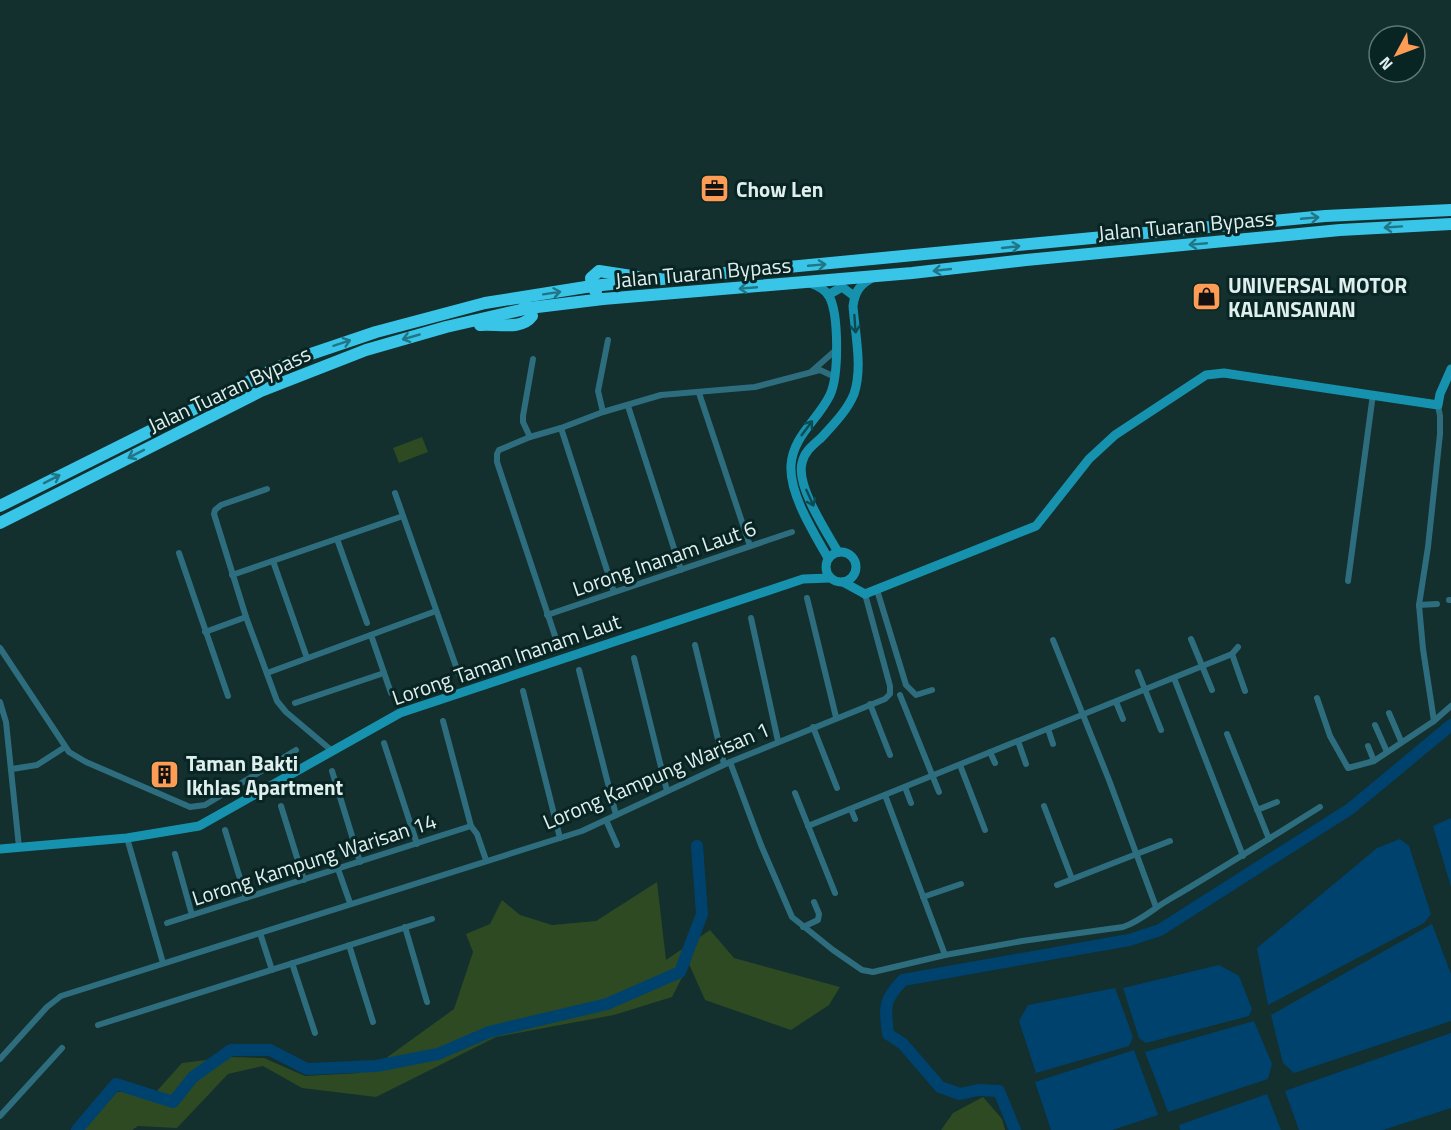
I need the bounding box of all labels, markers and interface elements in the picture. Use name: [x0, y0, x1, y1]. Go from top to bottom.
north arrow: [1367, 24, 1427, 84]
text: N: [1373, 52, 1398, 76]
office icon: Chow Len: [699, 173, 731, 205]
place label: Chow Len: [736, 173, 823, 205]
street label: Jalan Tuaran Bypass: [1097, 201, 1275, 249]
one-way arrow: [1300, 212, 1319, 223]
one-way arrow: [1383, 221, 1403, 232]
one-way arrow: [1189, 239, 1209, 250]
one-way arrow: [1001, 241, 1021, 252]
street label: Jalan Tuaran Bypass: [614, 248, 792, 296]
one-way arrow: [807, 259, 827, 270]
one-way arrow: [932, 265, 952, 276]
place label: UNIVERSAL MOTOR KALANSANAN: [1228, 269, 1407, 325]
shop icon: UNIVERSAL MOTOR KALANSANAN: [1191, 281, 1223, 313]
one-way arrow: [738, 283, 758, 294]
one-way arrow: [542, 287, 561, 298]
one-way arrow: [849, 313, 860, 333]
one-way arrow: [402, 332, 421, 343]
street label: Jalan Tuaran Bypass: [142, 337, 316, 441]
one-way arrow: [332, 337, 351, 348]
one-way arrow: [801, 420, 813, 436]
one-way arrow: [128, 449, 146, 461]
one-way arrow: [43, 473, 61, 485]
one-way arrow: [805, 489, 816, 507]
street label: Lorong Inanam Laut 6: [568, 512, 760, 604]
street label: Lorong Taman Inanam Laut: [388, 605, 625, 713]
street label: Lorong Kampung Warisan 1: [538, 713, 774, 837]
place label: Taman Bakti Ikhlas Apartment: [186, 747, 344, 803]
building icon: Taman Bakti Ikhlas Apartment: [149, 759, 181, 791]
street label: Lorong Kampung Warisan 14: [188, 804, 440, 914]

